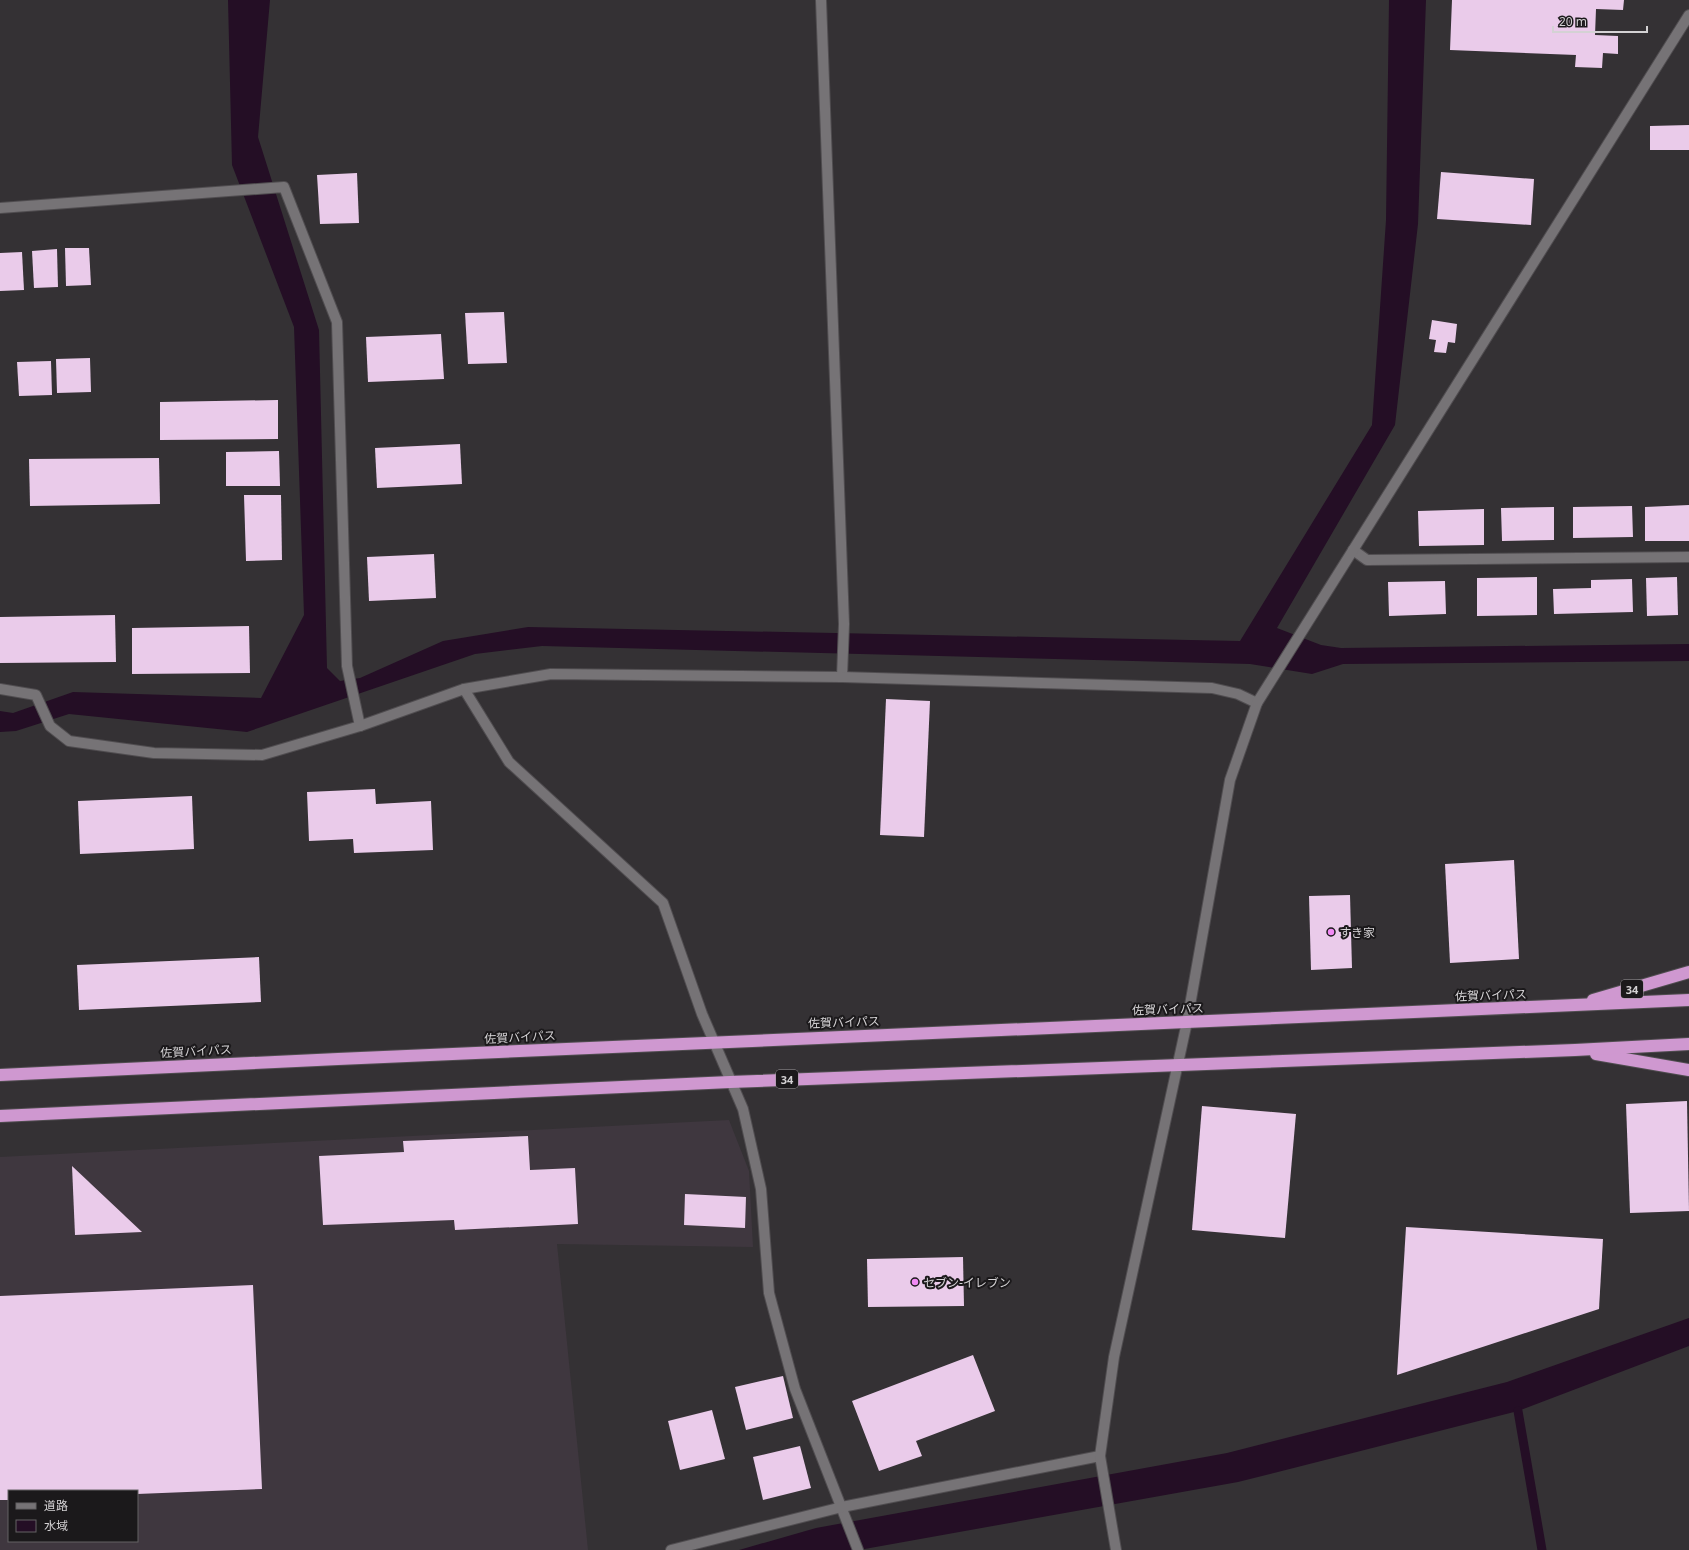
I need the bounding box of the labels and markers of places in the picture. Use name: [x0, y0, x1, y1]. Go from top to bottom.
place label: すき家: [1339, 924, 1375, 941]
marker: すき家: [1326, 927, 1336, 937]
place label: セブン-イレブン: [923, 1274, 1011, 1291]
marker: セブン-イレブン: [910, 1277, 920, 1287]

